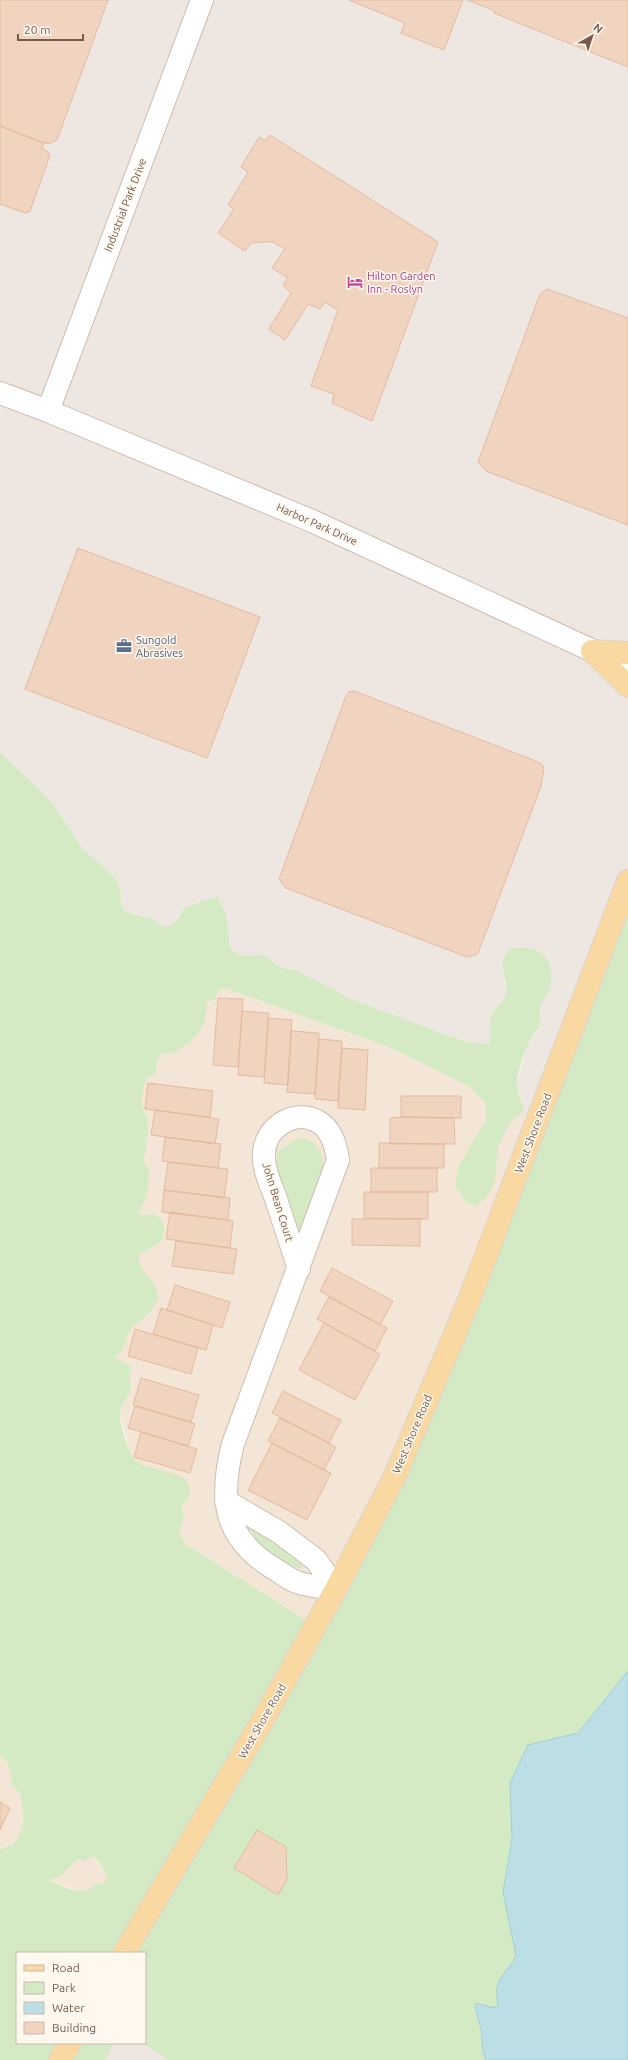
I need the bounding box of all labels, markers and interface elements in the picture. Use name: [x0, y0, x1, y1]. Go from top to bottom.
scale bar: [18, 16, 83, 42]
north arrow: [572, 16, 612, 56]
text: N: [591, 21, 605, 35]
text: 20 m: [24, 23, 51, 36]
street label: Industrial Park Drive: [102, 157, 148, 253]
place label: Hilton Garden Inn - Roslyn: [367, 270, 436, 295]
hotel icon: Hilton Garden Inn - Roslyn: [346, 273, 364, 291]
street label: Harbor Park Drive: [275, 501, 359, 547]
place label: Sungold Abrasives: [136, 634, 183, 659]
office icon: Sungold Abrasives: [115, 637, 133, 655]
street label: West Shore Road: [512, 1092, 554, 1174]
street label: John Bean Court: [260, 1161, 296, 1244]
street label: West Shore Road: [390, 1393, 434, 1475]
street label: West Shore Road: [236, 1681, 288, 1761]
legend: [16, 1952, 146, 2044]
text: Road: [52, 1961, 80, 1974]
text: Park: [52, 1981, 76, 1994]
text: Water: [52, 2001, 85, 2014]
text: Building: [52, 2021, 96, 2034]

